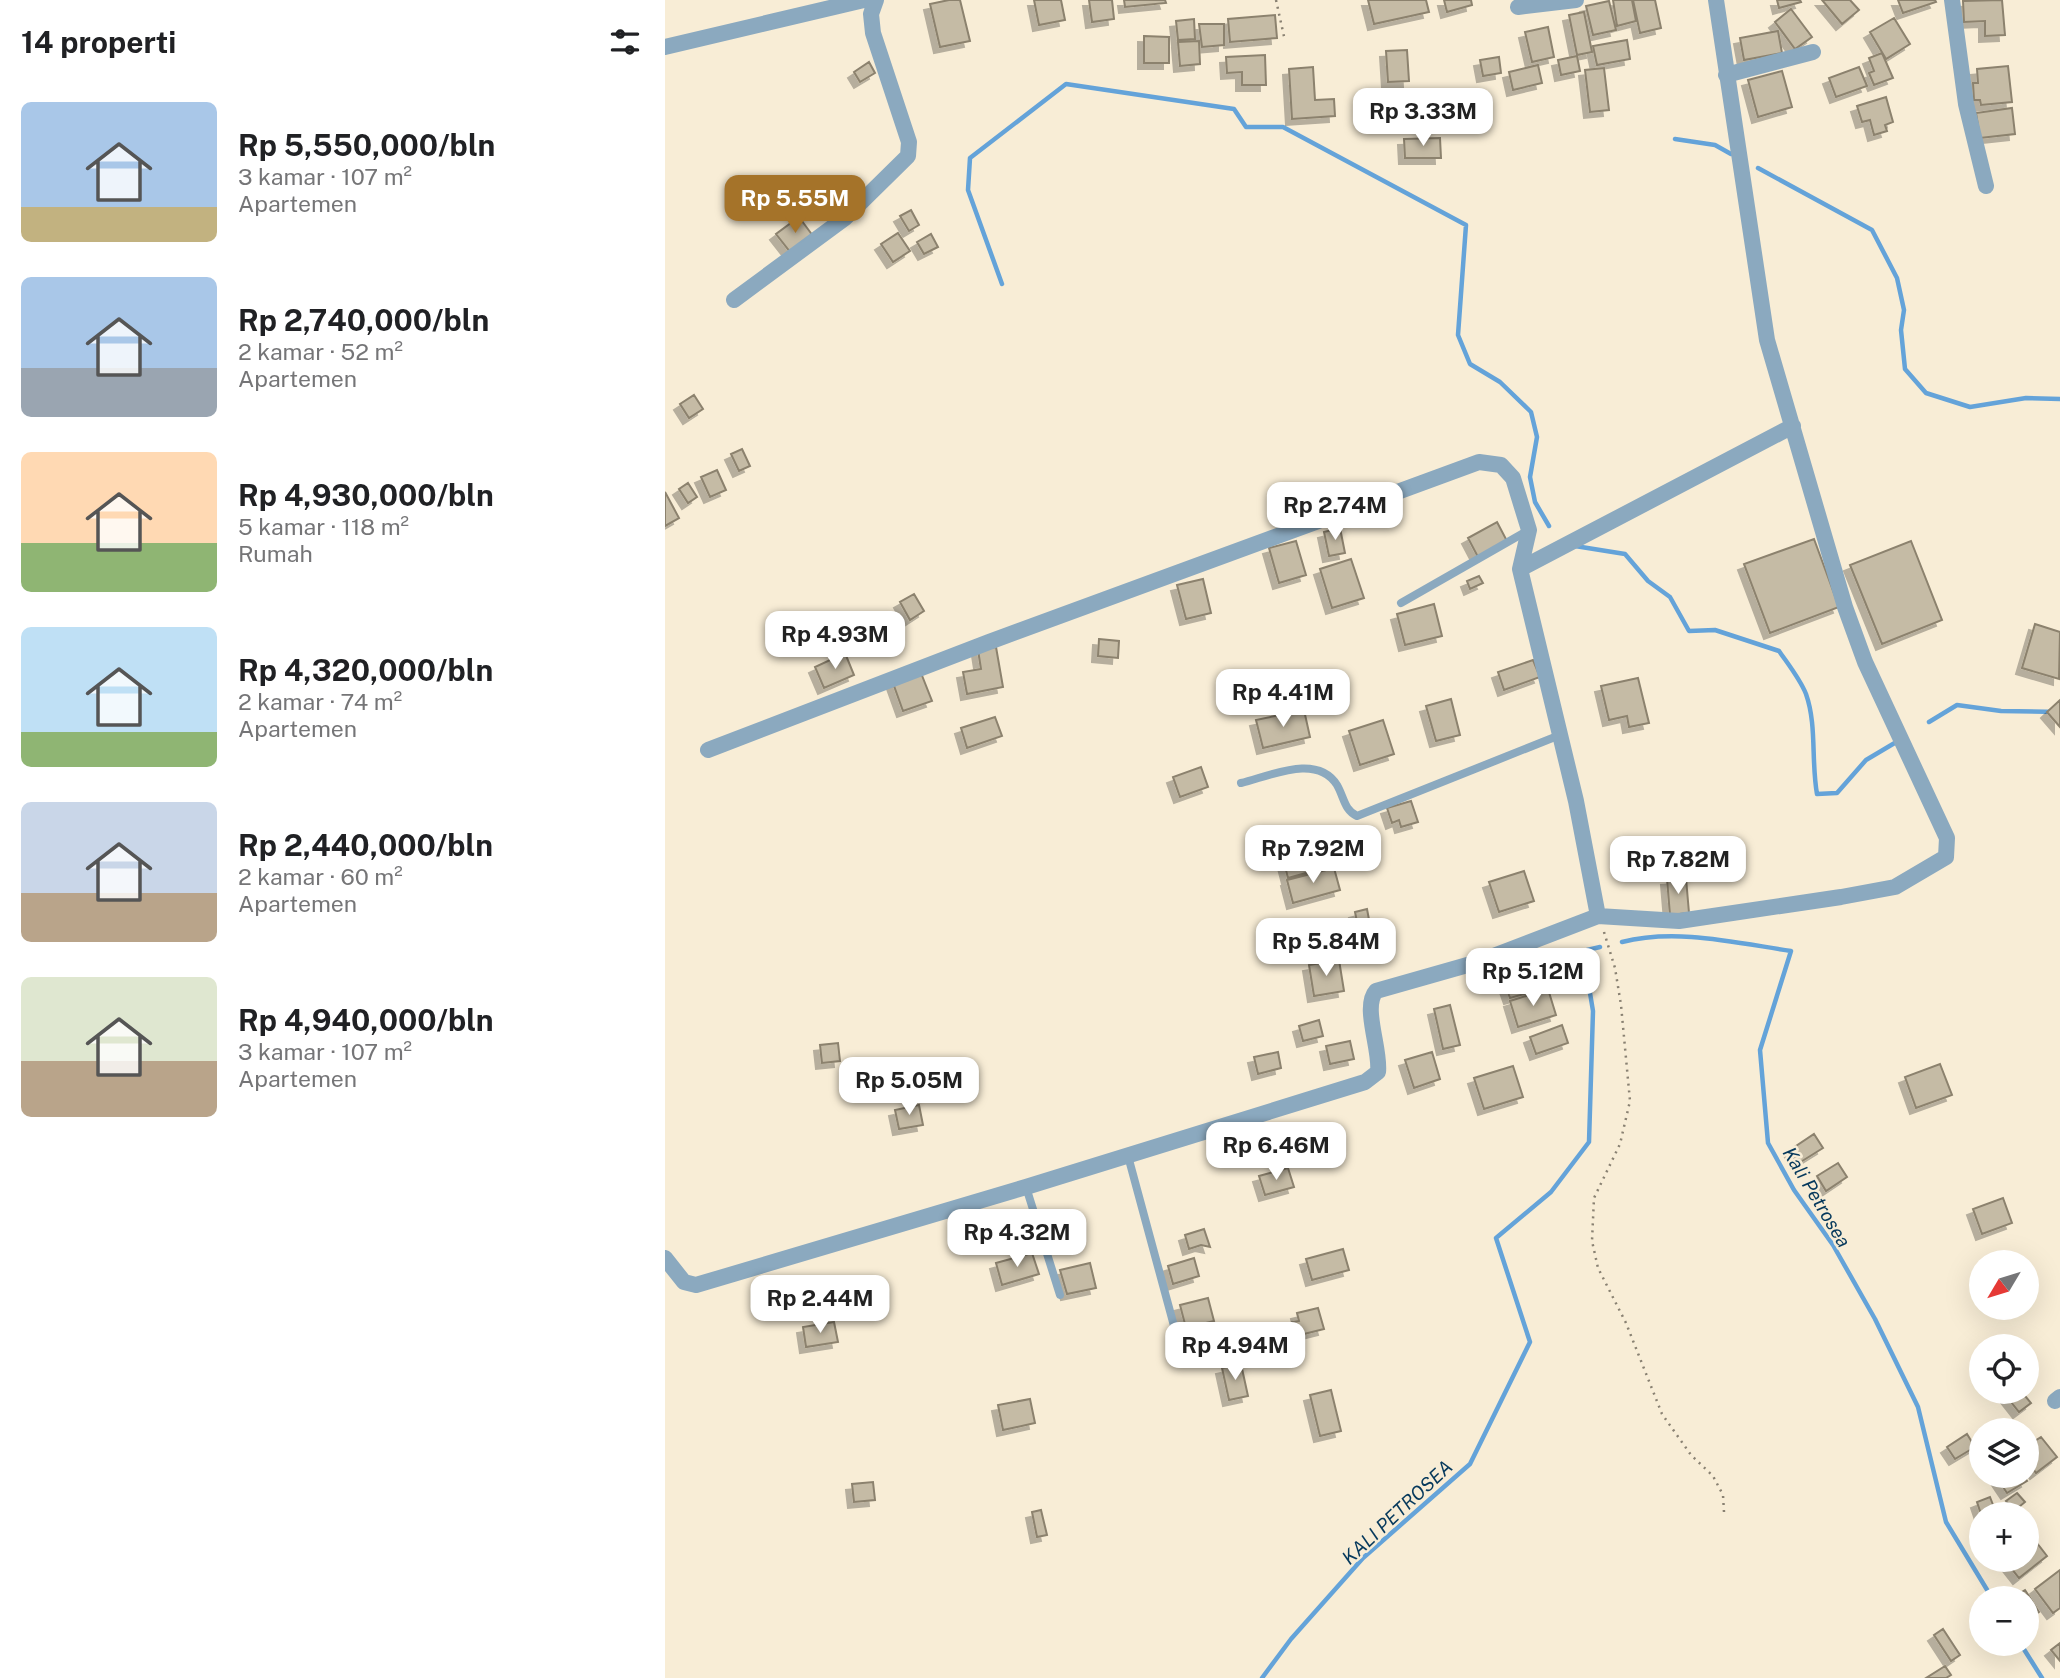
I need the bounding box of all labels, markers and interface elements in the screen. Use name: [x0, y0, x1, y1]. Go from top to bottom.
icon: filters: [606, 23, 644, 61]
text: 14 properti: [21, 24, 176, 60]
pin: Rp 3.33M: [1351, 88, 1495, 148]
text: Rp 3.33M: [1369, 97, 1477, 124]
text: Rp 5,550,000/bln: [238, 127, 495, 163]
icon: home: [77, 130, 161, 214]
text: 3 kamar · 107 m²: [238, 163, 412, 190]
pin: Rp 5.55M: [723, 176, 867, 235]
text: Rp 5.55M: [741, 184, 849, 211]
text: Apartemen: [238, 190, 357, 217]
text: Rp 2,740,000/bln: [238, 302, 489, 338]
icon: home: [77, 305, 161, 389]
text: 2 kamar · 52 m²: [238, 338, 403, 365]
text: Apartemen: [238, 365, 357, 392]
text: Rp 4,930,000/bln: [238, 477, 494, 513]
icon: home: [77, 480, 161, 564]
pin: Rp 2.74M: [1263, 482, 1407, 542]
text: Rp 2.74M: [1283, 491, 1387, 518]
text: 5 kamar · 118 m²: [238, 513, 409, 540]
text: Rumah: [238, 540, 313, 567]
pin: Rp 4.93M: [763, 612, 907, 671]
text: Rp 4.93M: [781, 620, 889, 647]
text: Rp 4,320,000/bln: [238, 652, 493, 688]
icon: home: [77, 655, 161, 739]
pin: Rp 4.41M: [1211, 670, 1355, 729]
text: Rp 4.41M: [1232, 678, 1334, 705]
text: 2 kamar · 74 m²: [238, 688, 402, 715]
text: Apartemen: [238, 715, 357, 742]
pin: Rp 7.92M: [1241, 826, 1385, 885]
text: Rp 2,440,000/bln: [238, 827, 493, 863]
icon: home: [77, 830, 161, 914]
text: Rp 7.92M: [1261, 834, 1365, 861]
pin: Rp 7.82M: [1606, 836, 1750, 896]
text: Rp 7.82M: [1626, 845, 1730, 872]
text: 2 kamar · 60 m²: [238, 863, 403, 890]
text: Apartemen: [238, 890, 357, 917]
pin: Rp 5.84M: [1254, 918, 1398, 978]
text: Rp 5.84M: [1272, 927, 1380, 954]
pin: Rp 5.12M: [1461, 948, 1605, 1008]
text: Rp 5.12M: [1482, 957, 1584, 984]
text: Rp 4,940,000/bln: [238, 1002, 494, 1038]
icon: home: [77, 1005, 161, 1089]
text: 3 kamar · 107 m²: [238, 1038, 412, 1065]
pin: Rp 5.05M: [837, 1058, 981, 1117]
text: Apartemen: [238, 1065, 357, 1092]
text: Rp 5.05M: [855, 1066, 963, 1093]
pin: Rp 6.46M: [1204, 1122, 1348, 1182]
text: Rp 6.46M: [1222, 1131, 1330, 1158]
water label: Kali Petrosea: [1779, 1143, 1855, 1251]
pin: Rp 4.32M: [945, 1210, 1089, 1269]
text: Rp 4.32M: [963, 1218, 1071, 1245]
north arrow: [1969, 1250, 2039, 1320]
map controls: [1969, 1250, 2039, 1656]
pin: Rp 2.44M: [748, 1276, 892, 1335]
text: Rp 2.44M: [766, 1284, 874, 1311]
pin: Rp 4.94M: [1163, 1322, 1307, 1382]
text: Rp 4.94M: [1181, 1331, 1289, 1358]
button: locate: [1969, 1334, 2039, 1404]
button: layers: [1969, 1418, 2039, 1488]
water label: KALI PETROSEA: [1337, 1455, 1457, 1569]
button: +: [1969, 1502, 2039, 1572]
button: −: [1969, 1586, 2039, 1656]

